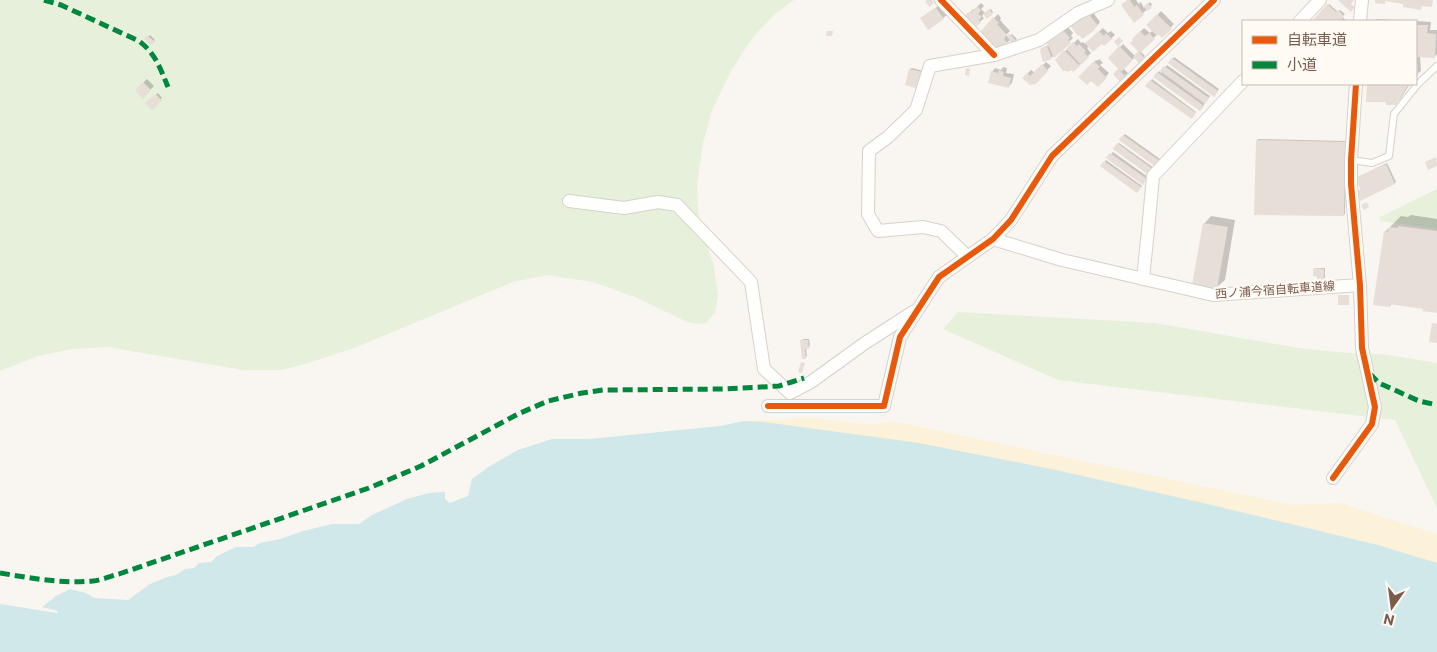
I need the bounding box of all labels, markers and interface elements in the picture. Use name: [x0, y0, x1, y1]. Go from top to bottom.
legend: [1242, 20, 1417, 85]
text: 自転車道: [1287, 30, 1347, 48]
text: 小道: [1287, 55, 1317, 73]
street label: 西ノ浦今宿自転車道線: [1215, 278, 1335, 300]
north arrow: [1367, 582, 1417, 632]
text: N: [1382, 611, 1396, 630]

